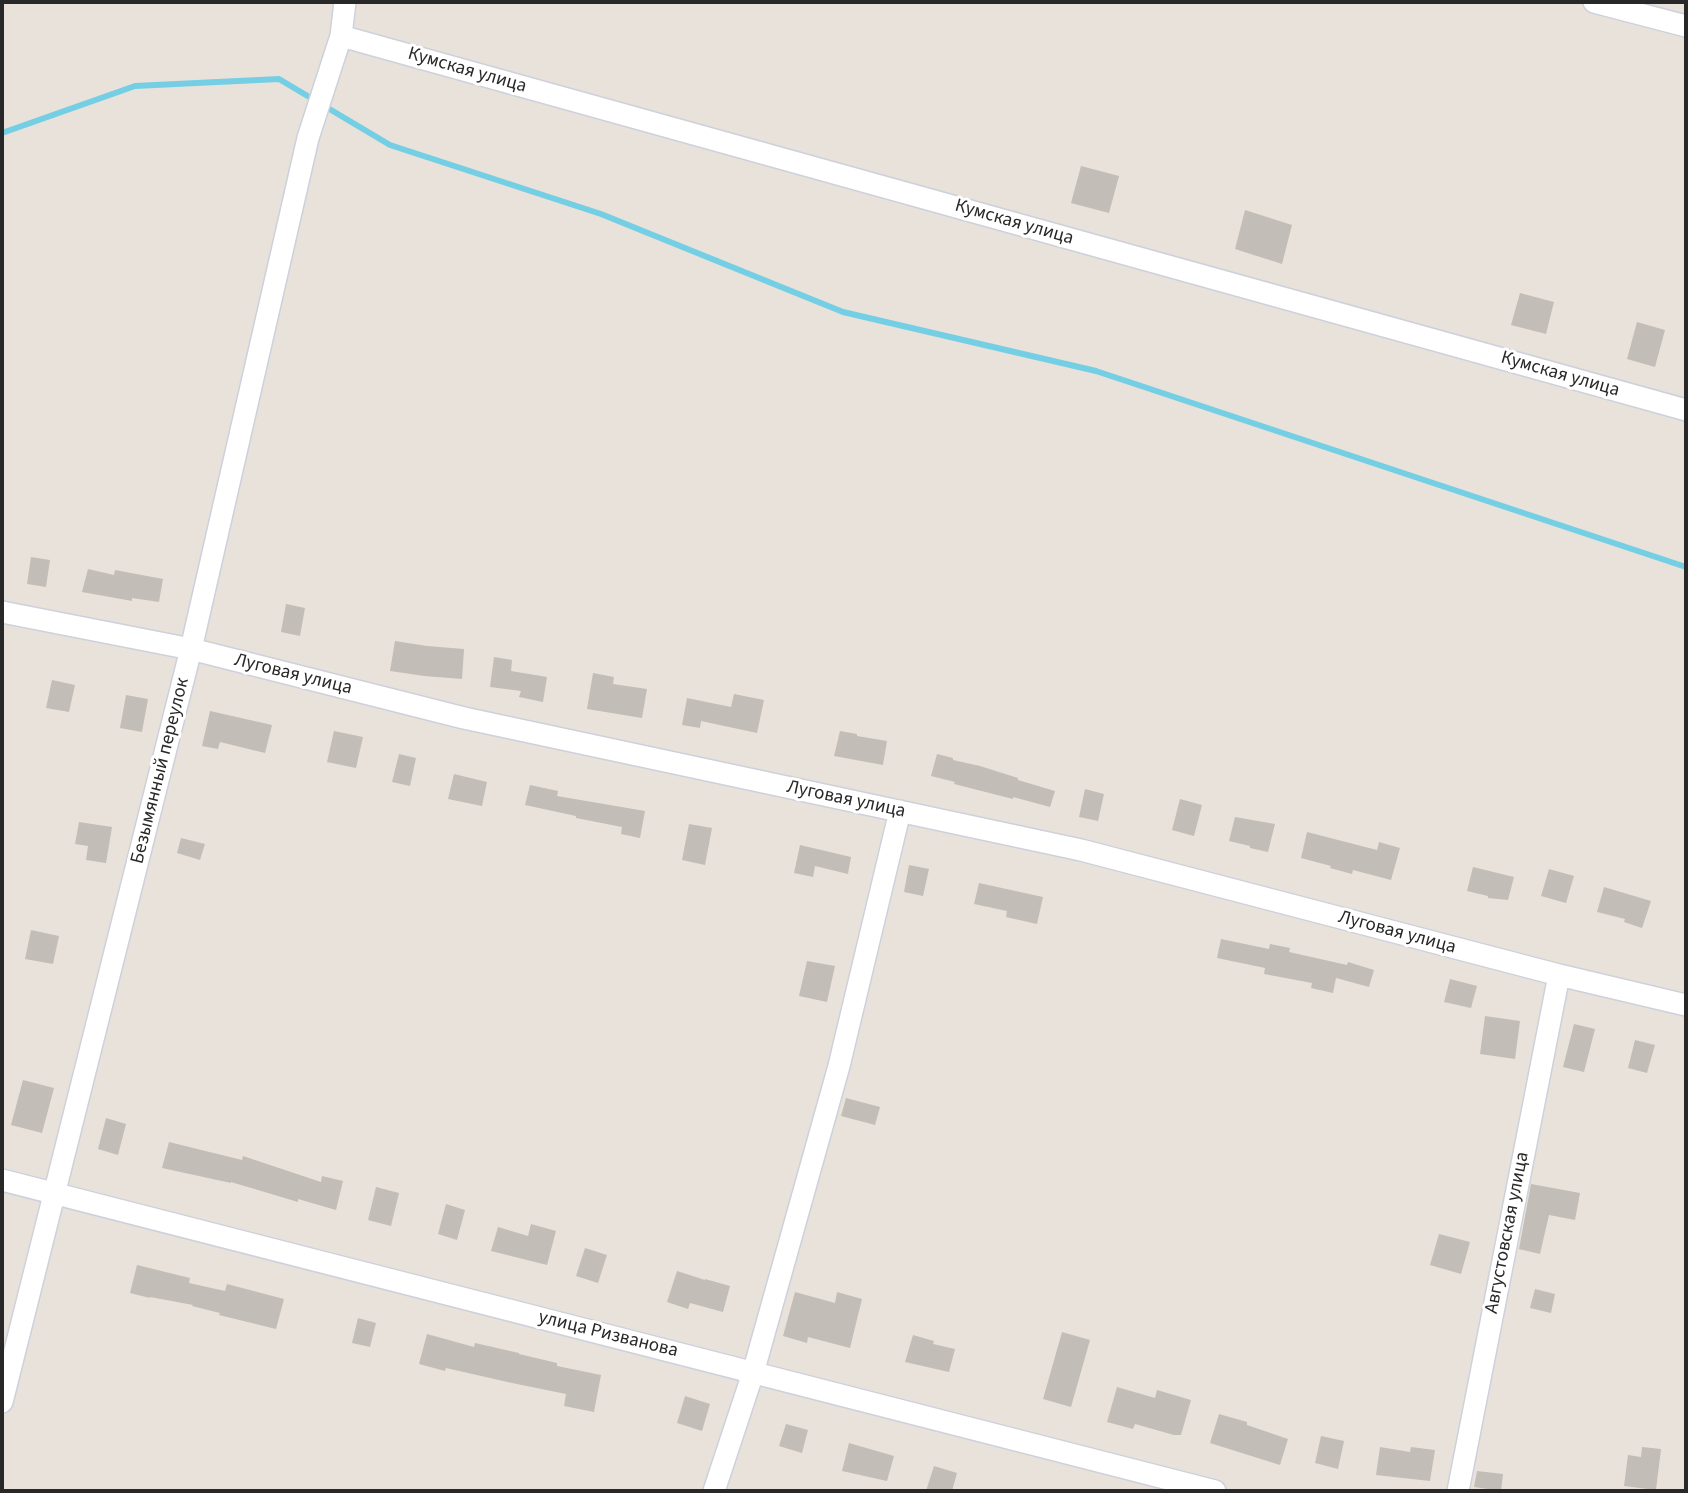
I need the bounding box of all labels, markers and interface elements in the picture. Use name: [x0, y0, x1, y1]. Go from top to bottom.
street label: Кумская улица: [405, 43, 529, 99]
street label: Кумская улица: [952, 195, 1076, 251]
street label: Кумская улица: [1498, 347, 1622, 403]
street label: Луговая улица: [232, 649, 354, 701]
street label: Безымянный переулок: [127, 676, 195, 866]
street label: Луговая улица: [785, 776, 907, 824]
street label: Луговая улица: [1336, 906, 1458, 960]
street label: Августовская улица: [1481, 1150, 1535, 1316]
street label: улица Ризванова: [536, 1307, 680, 1363]

